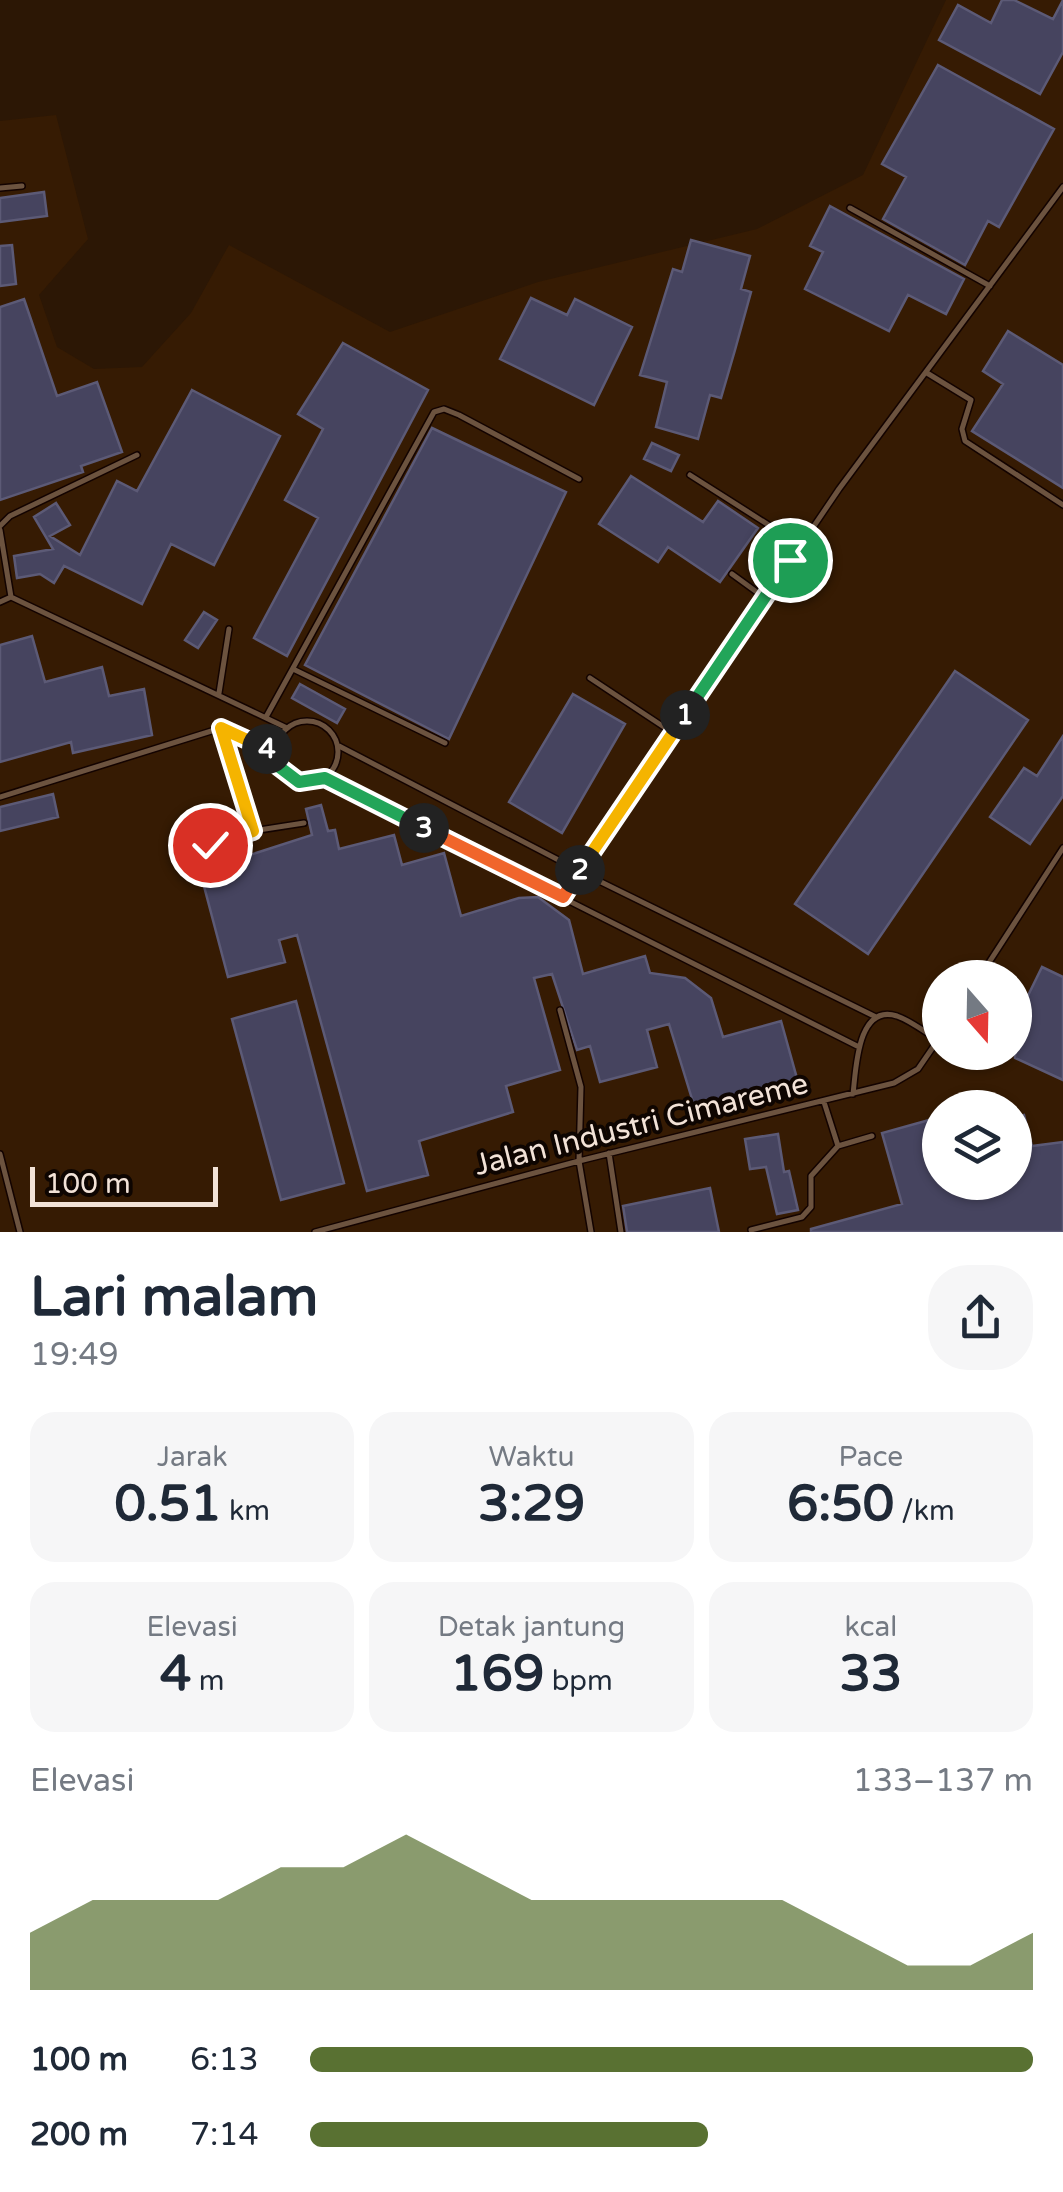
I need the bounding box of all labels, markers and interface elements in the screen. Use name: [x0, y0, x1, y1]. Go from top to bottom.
pin: [748, 518, 833, 603]
icon: arrive: [763, 533, 818, 588]
pin: 1: [660, 690, 710, 740]
text: 1: [676, 698, 694, 732]
pin: 4: [242, 724, 292, 774]
text: 4: [258, 732, 276, 766]
pin: [168, 803, 253, 888]
pin: 3: [399, 803, 449, 853]
text: 3: [415, 811, 433, 845]
icon: check: [183, 818, 238, 873]
pin: 2: [555, 845, 605, 895]
text: 2: [571, 853, 589, 887]
north arrow: [922, 960, 1032, 1070]
map controls: [922, 960, 1032, 1200]
street label: Jalan Industri Cimareme: [470, 1065, 812, 1184]
button: layers: [922, 1090, 1032, 1200]
scale bar: [30, 1162, 218, 1206]
text: 100 m: [45, 1167, 131, 1201]
text: Lari malam: [30, 1265, 318, 1331]
button: share: [928, 1265, 1033, 1370]
text: 19:49: [30, 1336, 119, 1374]
text: Jarak: [157, 1440, 227, 1474]
text: Waktu: [489, 1440, 574, 1474]
text: Pace: [839, 1440, 903, 1474]
text: 0.51: [114, 1474, 222, 1534]
text: 3:29: [478, 1474, 585, 1534]
text: 6:50: [787, 1474, 894, 1534]
text: km: [222, 1494, 270, 1528]
text: /km: [894, 1494, 955, 1528]
text: Elevasi: [146, 1610, 238, 1644]
text: Detak jantung: [438, 1610, 625, 1644]
text: kcal: [845, 1610, 897, 1644]
text: 4: [160, 1644, 191, 1704]
text: 169: [450, 1644, 544, 1704]
text: 33: [839, 1644, 902, 1704]
text: m: [191, 1664, 224, 1698]
text: bpm: [544, 1664, 613, 1698]
text: Elevasi: [30, 1762, 134, 1800]
text: 133–137 m: [853, 1762, 1033, 1800]
text: 100 m: [30, 2041, 128, 2079]
text: 6:13: [190, 2041, 259, 2079]
text: 200 m: [30, 2116, 128, 2154]
text: 7:14: [190, 2116, 259, 2154]

